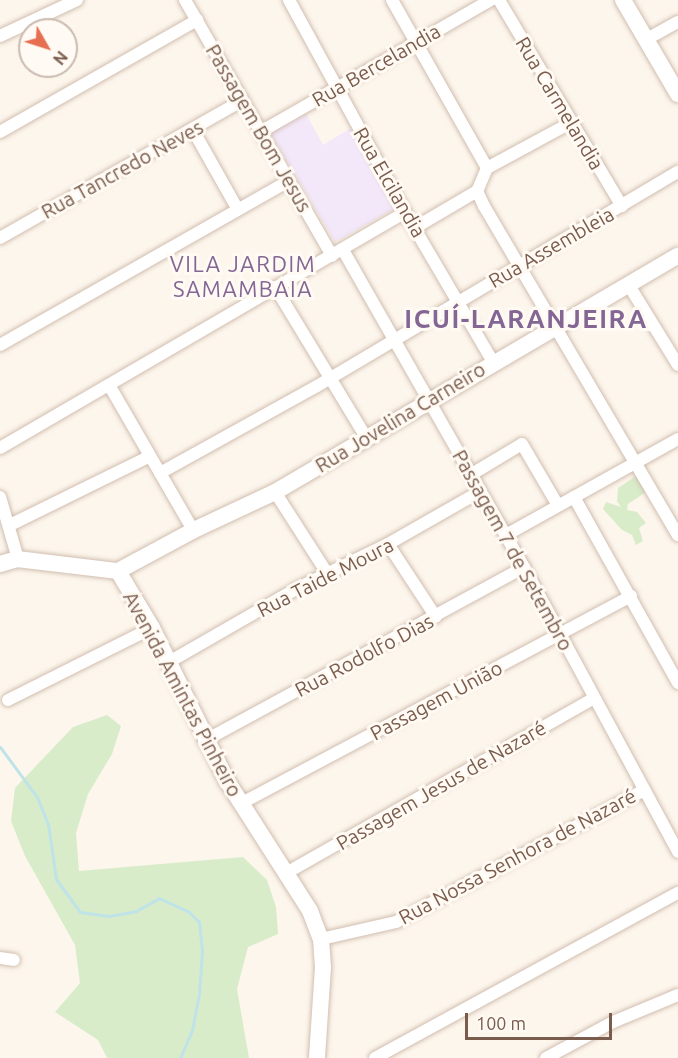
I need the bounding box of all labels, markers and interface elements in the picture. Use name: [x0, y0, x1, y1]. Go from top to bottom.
north arrow: [18, 18, 78, 78]
street label: Rua Bercelandia: [308, 19, 444, 111]
street label: Rua Carmelandia: [511, 32, 609, 174]
street label: Passagem Bom Jesus: [201, 40, 317, 216]
text: N: [50, 48, 71, 68]
street label: Rua Tancredo Neves: [37, 115, 207, 223]
street label: Rua Elcilandia: [349, 123, 431, 241]
street label: Rua Assembleia: [484, 201, 618, 293]
district label: VILA JARDIM SAMAMBAIA: [170, 250, 316, 302]
district label: ICUÍ-LARANJEIRA: [404, 303, 648, 335]
street label: Rua Jovelina Carneiro: [311, 357, 489, 477]
street label: Passagem 7 de Setembro: [448, 445, 578, 655]
street label: Rua Taide Moura: [253, 532, 397, 622]
street label: Avenida Amintas Pinheiro: [119, 587, 247, 801]
street label: Rua Rodolfo Dias: [291, 608, 437, 702]
street label: Passagem União: [366, 655, 506, 745]
street label: Passagem Jesus de Nazaré: [332, 715, 550, 855]
street label: Rua Nossa Senhora de Nazaré: [394, 783, 640, 929]
scale bar: [468, 1001, 615, 1039]
text: 100 m: [476, 1013, 526, 1033]

